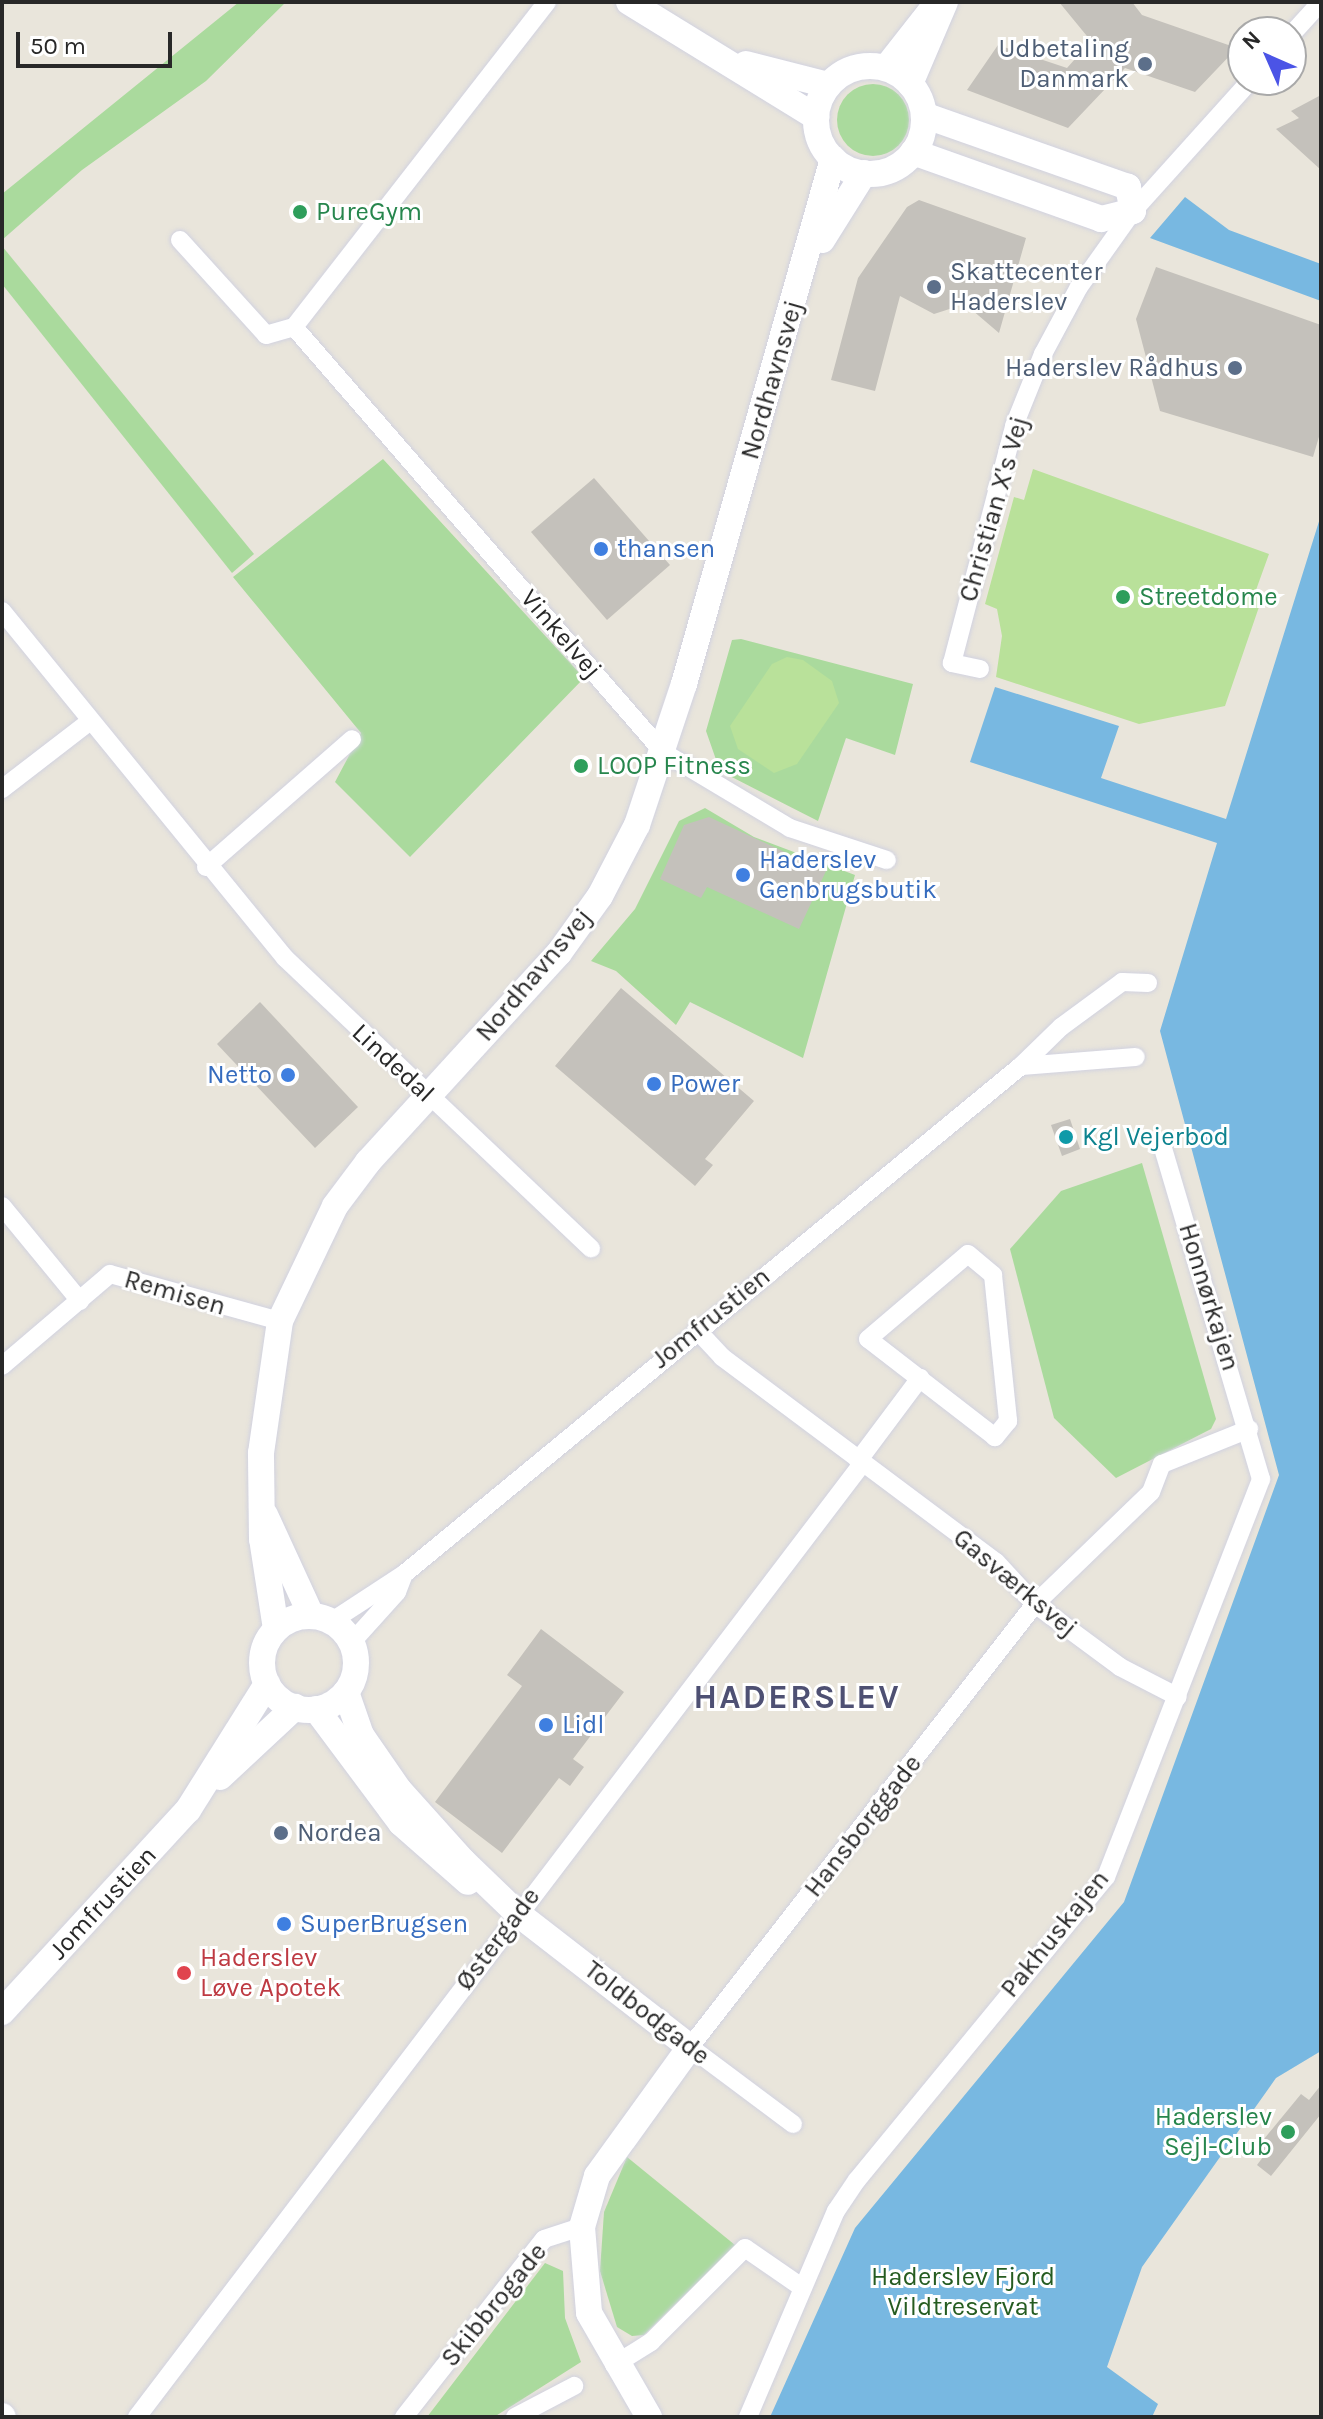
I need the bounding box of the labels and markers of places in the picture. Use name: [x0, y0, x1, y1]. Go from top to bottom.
place label: Udbetaling Danmark: [998, 33, 1129, 94]
marker: Udbetaling Danmark: [1136, 55, 1154, 73]
place label: PureGym: [316, 196, 422, 228]
marker: PureGym: [291, 203, 309, 221]
place label: Skattecenter Haderslev: [950, 256, 1103, 318]
marker: Skattecenter Haderslev: [925, 278, 943, 296]
place label: Haderslev Rådhus: [1005, 352, 1219, 384]
marker: Haderslev Rådhus: [1226, 359, 1244, 377]
place label: thansen: [617, 533, 715, 565]
marker: thansen: [592, 540, 610, 558]
place label: Streetdome: [1139, 581, 1278, 613]
marker: Streetdome: [1114, 588, 1132, 606]
place label: LOOP Fitness: [597, 750, 751, 782]
marker: LOOP Fitness: [572, 757, 590, 775]
place label: Haderslev Genbrugsbutik: [759, 844, 937, 906]
marker: Haderslev Genbrugsbutik: [734, 866, 752, 884]
place label: Netto: [207, 1059, 272, 1091]
marker: Netto: [279, 1066, 297, 1084]
place label: Power: [670, 1068, 740, 1100]
marker: Power: [645, 1075, 663, 1093]
place label: Kgl Vejerbod: [1082, 1121, 1229, 1153]
marker: Kgl Vejerbod: [1057, 1128, 1075, 1146]
place label: Lidl: [562, 1709, 605, 1741]
marker: Lidl: [537, 1716, 555, 1734]
place label: Nordea: [297, 1817, 381, 1849]
marker: Nordea: [272, 1824, 290, 1842]
place label: SuperBrugsen: [300, 1908, 468, 1940]
marker: SuperBrugsen: [275, 1915, 293, 1933]
place label: Haderslev Løve Apotek: [200, 1942, 341, 2004]
marker: Haderslev Løve Apotek: [175, 1964, 193, 1982]
place label: Haderslev Sejl-Club: [1155, 2101, 1272, 2162]
marker: Haderslev Sejl-Club: [1279, 2123, 1297, 2141]

